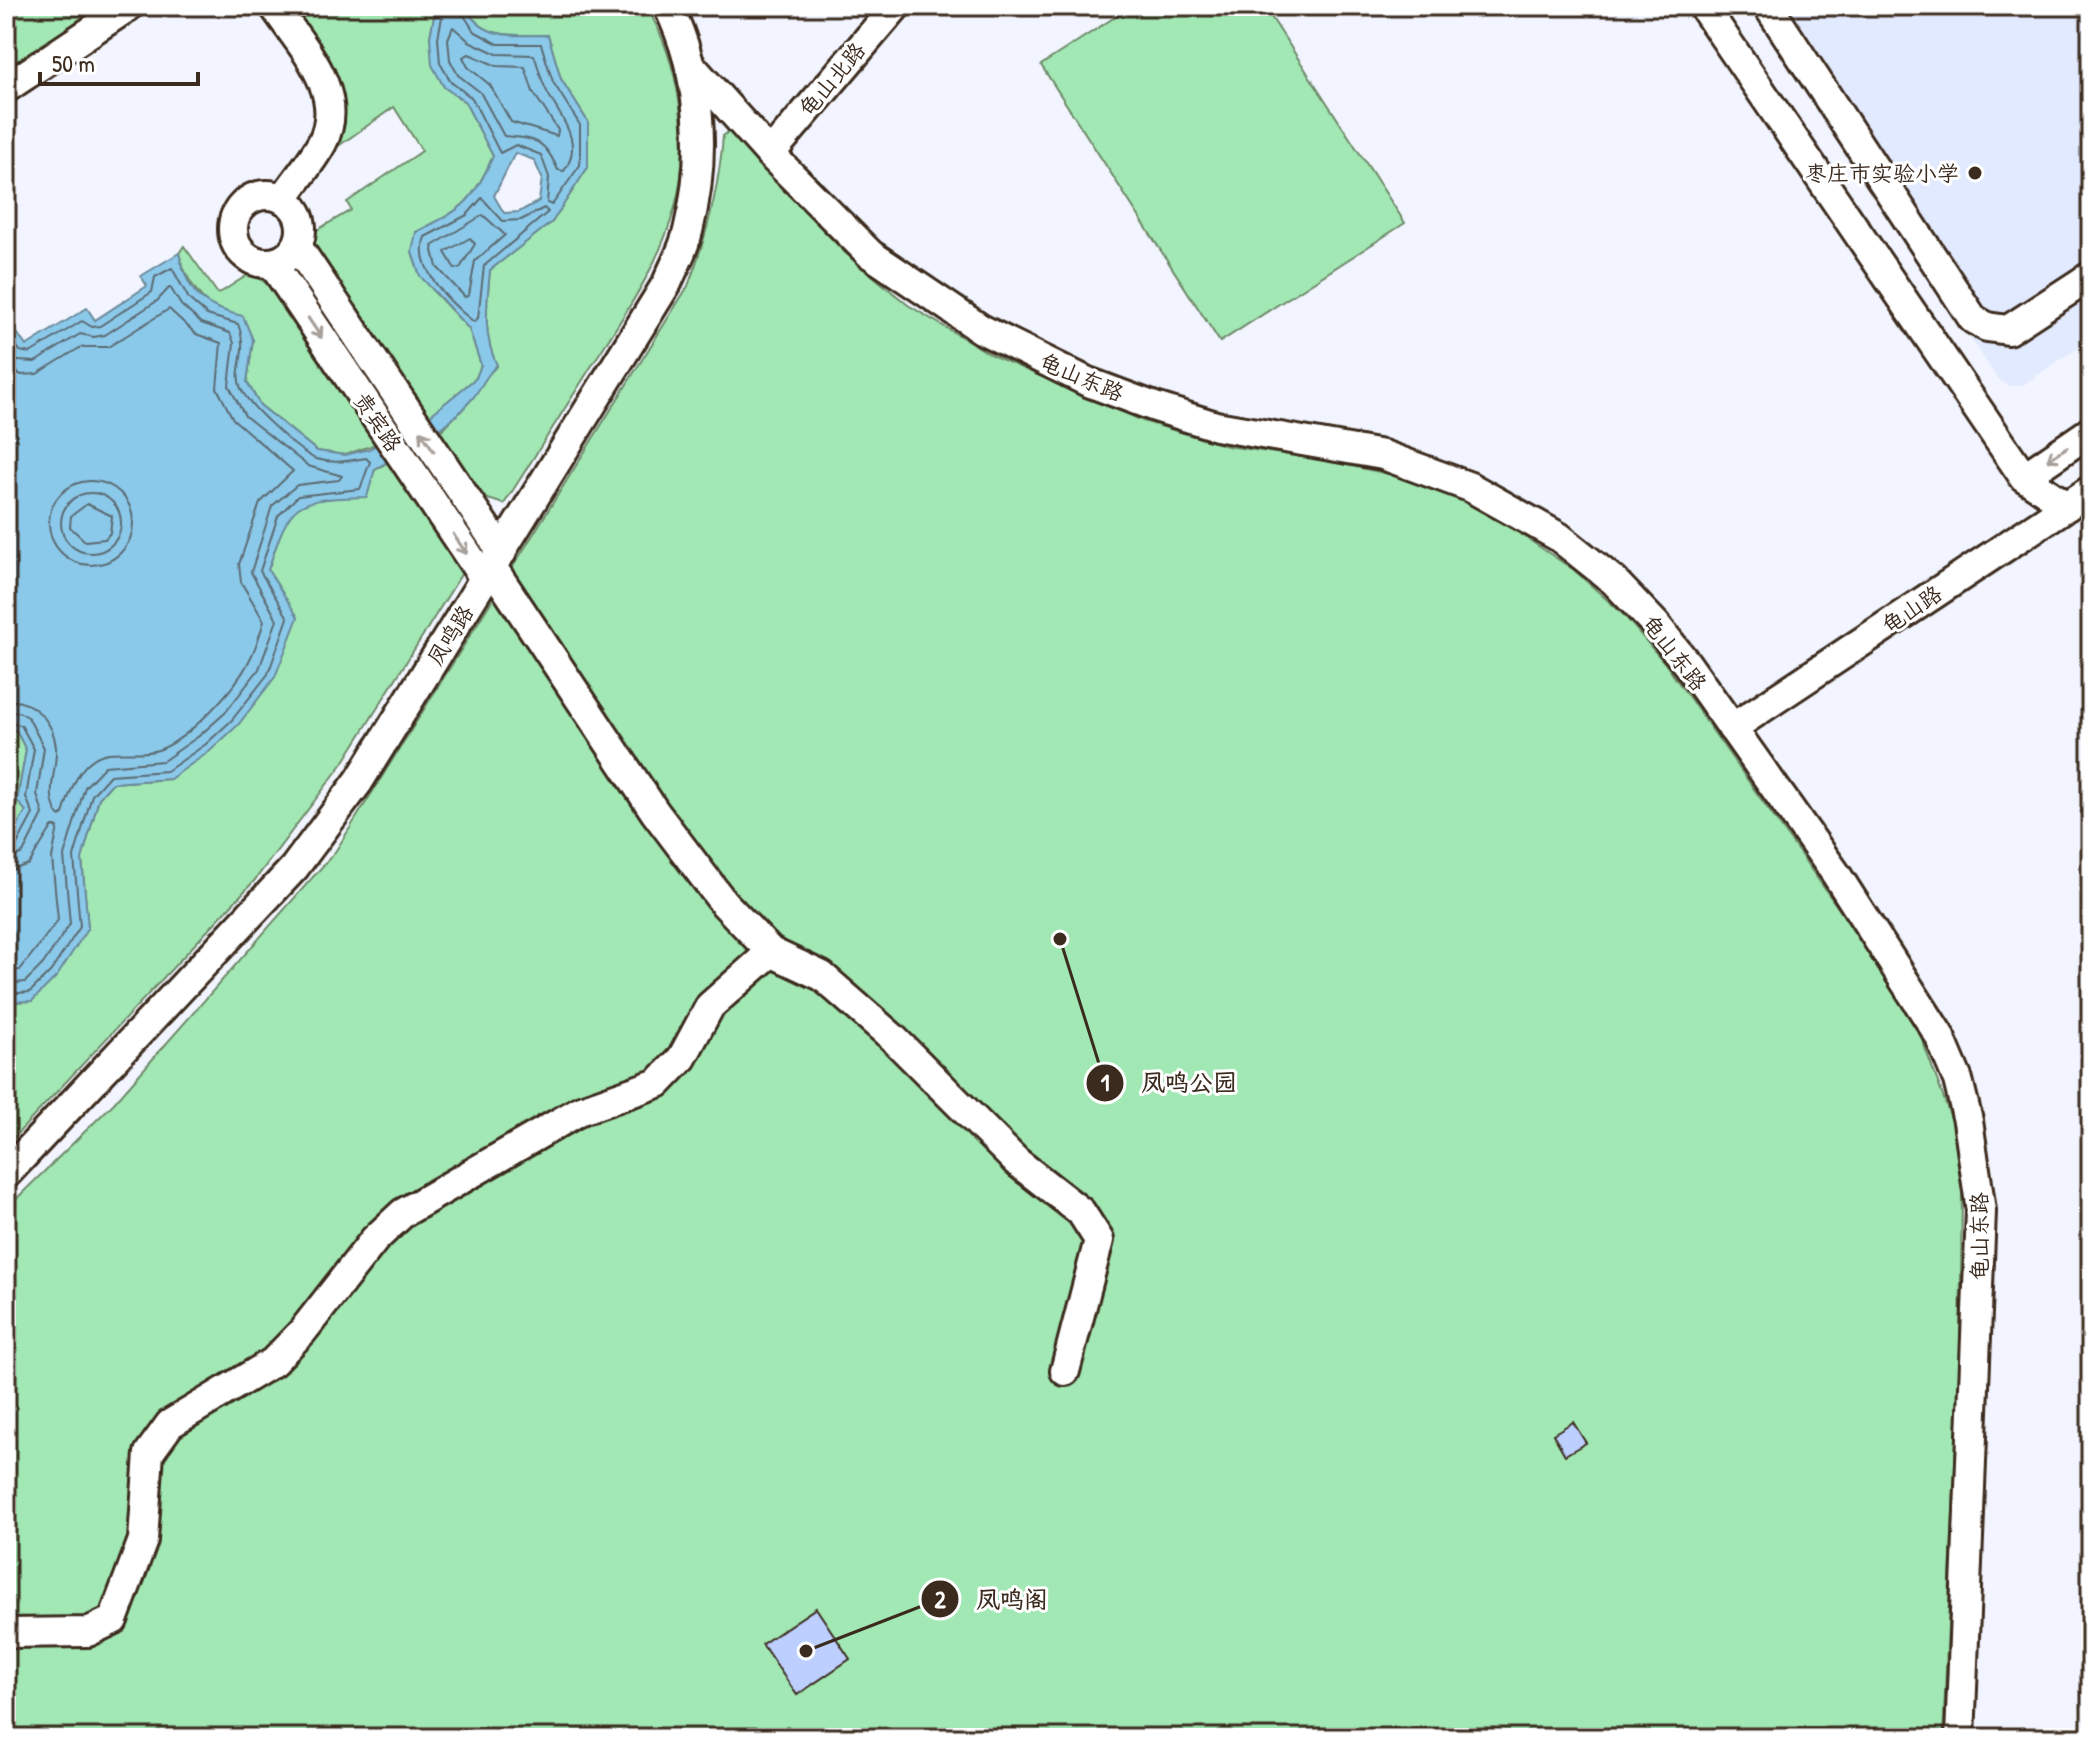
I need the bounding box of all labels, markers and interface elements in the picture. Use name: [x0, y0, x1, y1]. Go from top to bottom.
scale bar: [40, 36, 198, 86]
street label: 龟山北路: [792, 36, 872, 122]
text: 50 m: [52, 47, 95, 79]
place label: 枣庄市实验小学: [1805, 158, 1959, 188]
marker: 枣庄市实验小学: [1966, 164, 1984, 182]
one-way arrow: [307, 316, 323, 339]
street label: 龟山东路: [1036, 346, 1128, 408]
street label: 贵宾路: [347, 386, 409, 458]
one-way arrow: [419, 430, 435, 452]
one-way arrow: [2047, 446, 2069, 462]
one-way arrow: [452, 532, 468, 554]
street label: 龟山路: [1876, 578, 1948, 640]
street label: 凤鸣路: [420, 599, 480, 671]
street label: 龟山东路: [1636, 609, 1714, 697]
callout: 凤鸣公园: [1085, 1059, 1253, 1107]
text: 1: [1101, 1066, 1110, 1098]
text: 凤鸣公园: [1141, 1066, 1237, 1098]
street label: 龟山东路: [1964, 1192, 1994, 1280]
callout: 凤鸣阁: [920, 1575, 1064, 1623]
text: 2: [934, 1583, 946, 1615]
text: 凤鸣阁: [976, 1583, 1048, 1615]

